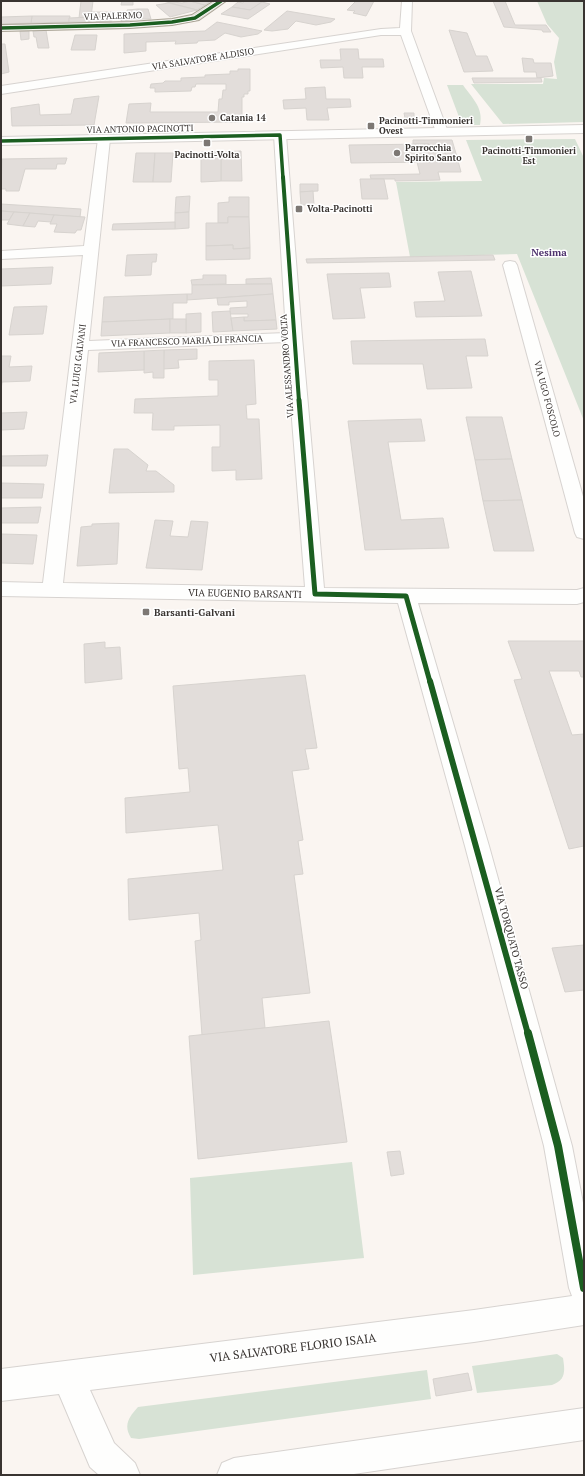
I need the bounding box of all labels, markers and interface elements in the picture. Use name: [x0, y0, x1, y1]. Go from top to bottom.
street label: VIA PALERMO: [83, 9, 143, 23]
street label: VIA SALVATORE ALDISIO: [151, 45, 255, 73]
place label: Catania 14: [220, 112, 267, 124]
marker: Catania 14: [207, 113, 217, 123]
place label: Pacinotti-Timmonieri Ovest: [379, 115, 473, 137]
marker: Pacinotti-Timmonieri Ovest: [366, 121, 376, 131]
street label: VIA ANTONIO PACINOTTI: [86, 122, 194, 136]
marker: Pacinotti-Timmonieri Est: [524, 134, 534, 144]
marker: Pacinotti-Volta: [202, 138, 212, 148]
place label: Parrocchia Spirito Santo: [405, 142, 462, 164]
place label: Pacinotti-Timmonieri Est: [482, 145, 576, 167]
marker: Parrocchia Spirito Santo: [392, 148, 402, 158]
place label: Pacinotti-Volta: [174, 149, 240, 161]
place label: Volta-Pacinotti: [307, 203, 373, 215]
marker: Volta-Pacinotti: [294, 204, 304, 214]
district label: Nesima: [531, 246, 567, 259]
street label: VIA ALESSANDRO VOLTA: [277, 313, 297, 418]
street label: VIA LUIGI GALVANI: [67, 323, 89, 405]
street label: VIA FRANCESCO MARIA DI FRANCIA: [111, 332, 264, 350]
street label: VIA UGO FOSCOLO: [531, 359, 563, 439]
street label: VIA EUGENIO BARSANTI: [188, 586, 303, 601]
place label: Barsanti-Galvani: [154, 606, 236, 619]
marker: Barsanti-Galvani: [141, 607, 151, 617]
street label: VIA TORQUATO TASSO: [492, 886, 531, 991]
street label: VIA SALVATORE FLORIO ISAIA: [209, 1330, 378, 1365]

